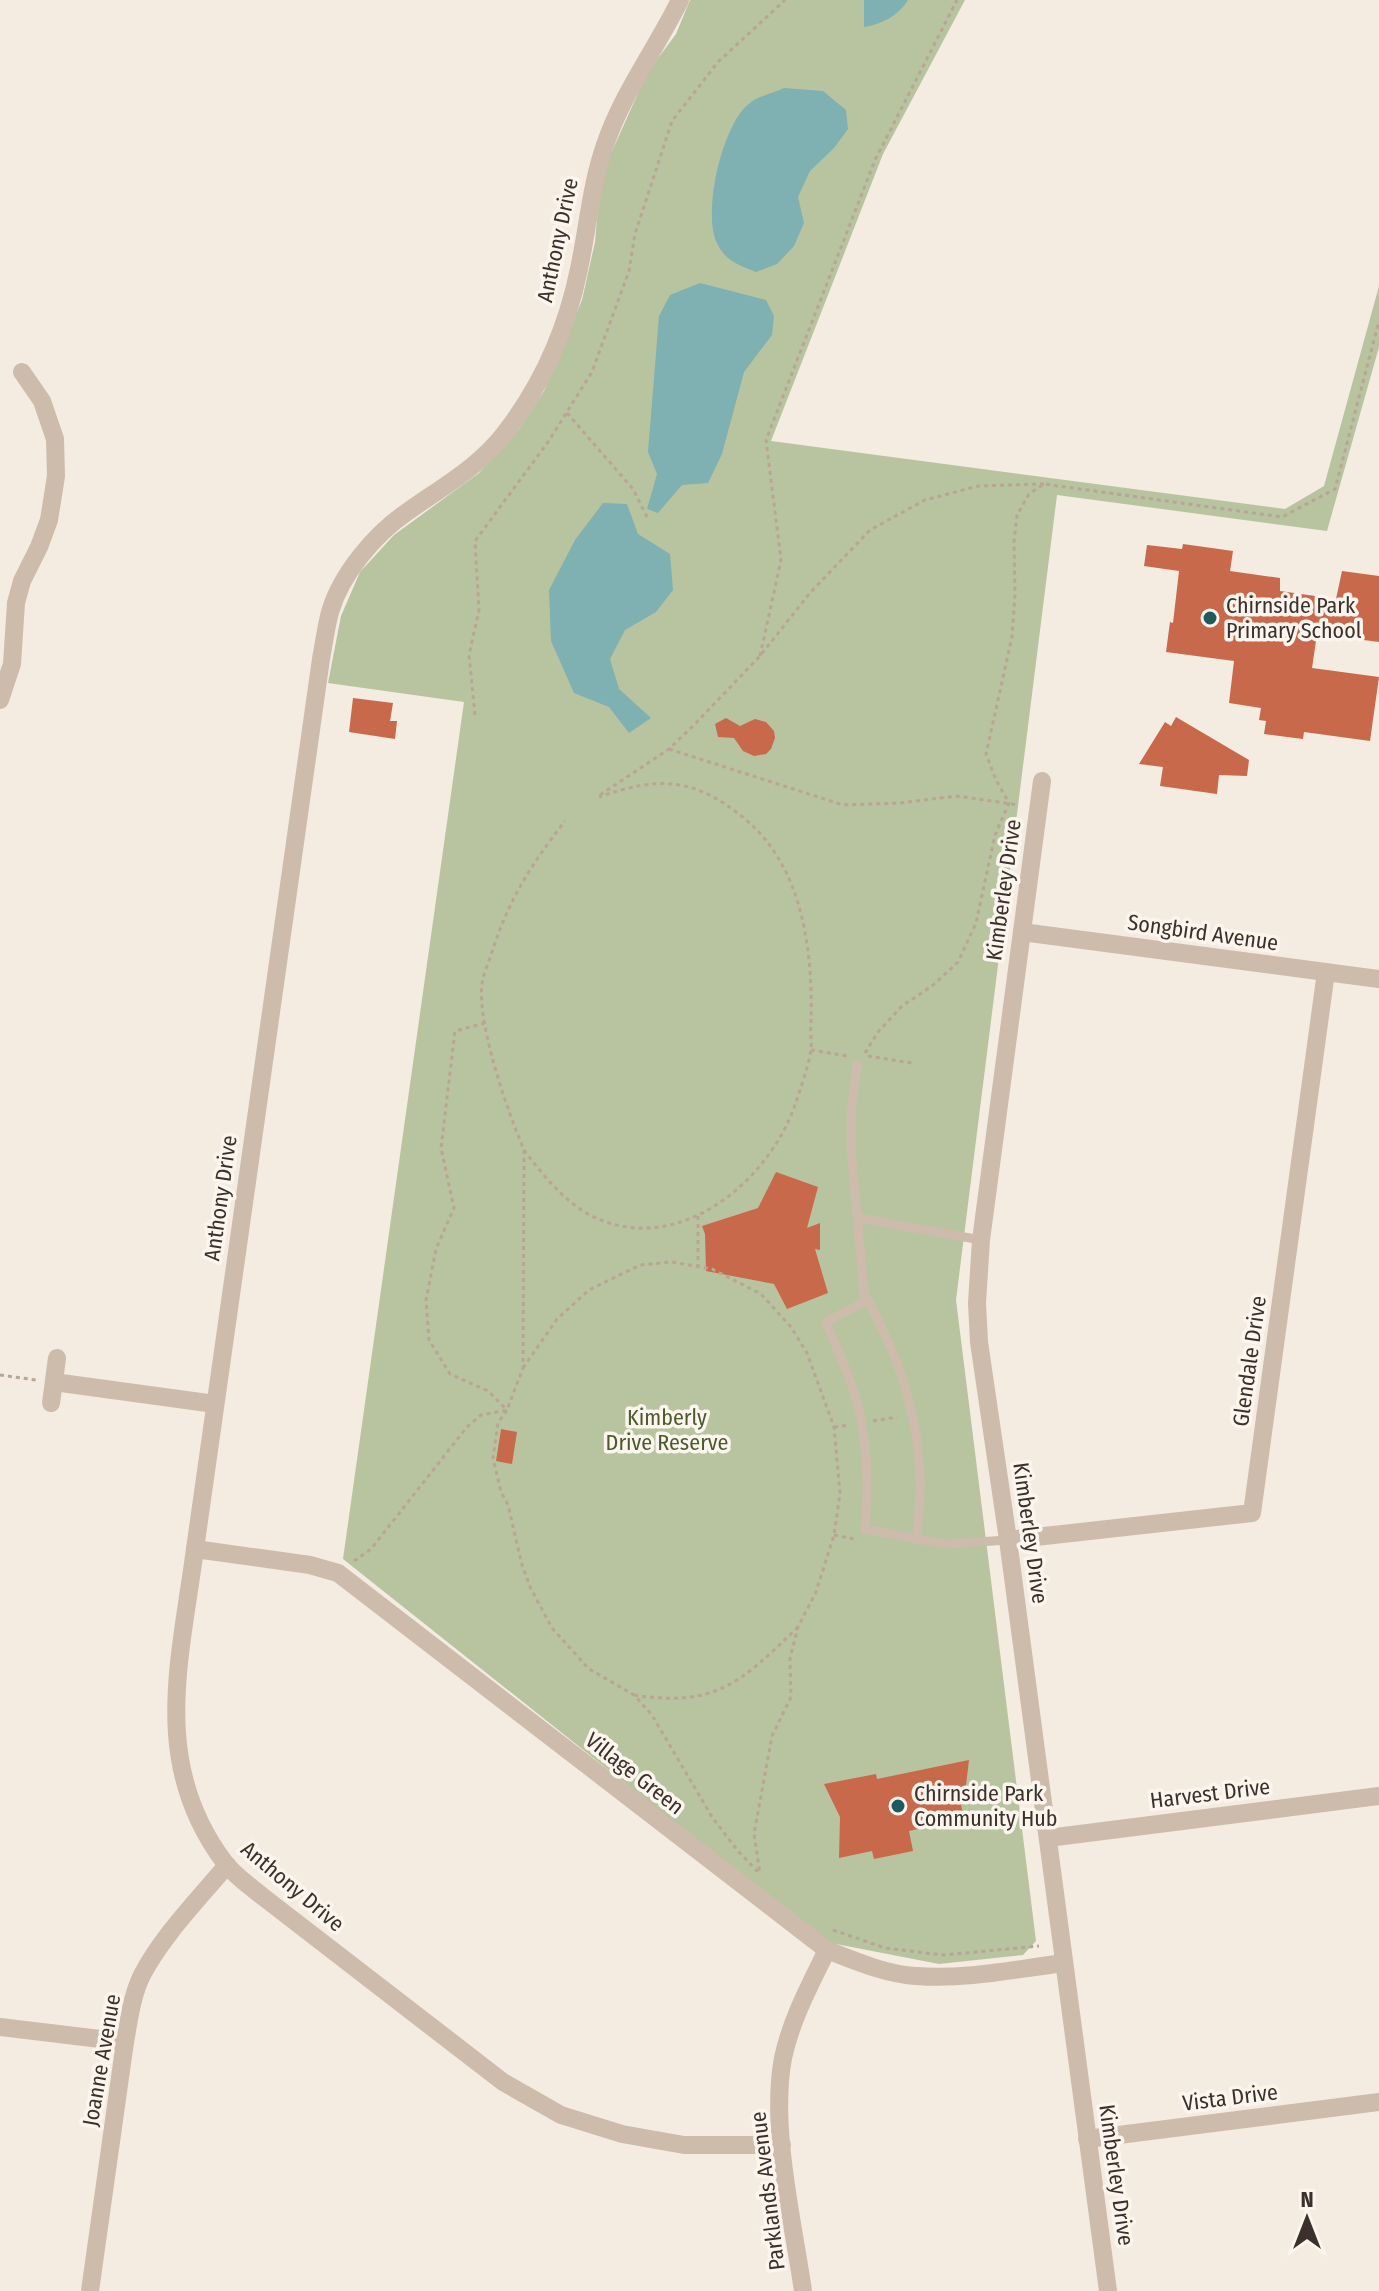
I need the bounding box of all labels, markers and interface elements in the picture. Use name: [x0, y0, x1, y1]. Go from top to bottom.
street label: Anthony Drive: [531, 175, 584, 305]
place label: Chirnside Park Primary School: [1226, 592, 1362, 644]
marker: Chirnside Park Primary School: [1201, 609, 1219, 627]
street label: Kimberley Drive: [980, 818, 1027, 962]
street label: Songbird Avenue: [1126, 909, 1280, 956]
street label: Anthony Drive: [198, 1134, 243, 1263]
street label: Glendale Drive: [1227, 1294, 1272, 1428]
park label: Kimberly Drive Reserve: [606, 1404, 728, 1456]
street label: Kimberley Drive: [1007, 1461, 1054, 1605]
street label: Village Green: [580, 1726, 689, 1820]
street label: Harvest Drive: [1149, 1773, 1272, 1814]
place label: Chirnside Park Community Hub: [914, 1780, 1057, 1832]
marker: Chirnside Park Community Hub: [889, 1797, 907, 1815]
street label: Anthony Drive: [236, 1835, 350, 1937]
street label: Joanne Avenue: [77, 1992, 126, 2128]
street label: Vista Drive: [1181, 2078, 1279, 2117]
street label: Kimberley Drive: [1093, 2103, 1140, 2247]
street label: Parklands Avenue: [744, 2110, 791, 2272]
north arrow: [1267, 2179, 1347, 2259]
text: N: [1300, 2186, 1314, 2213]

